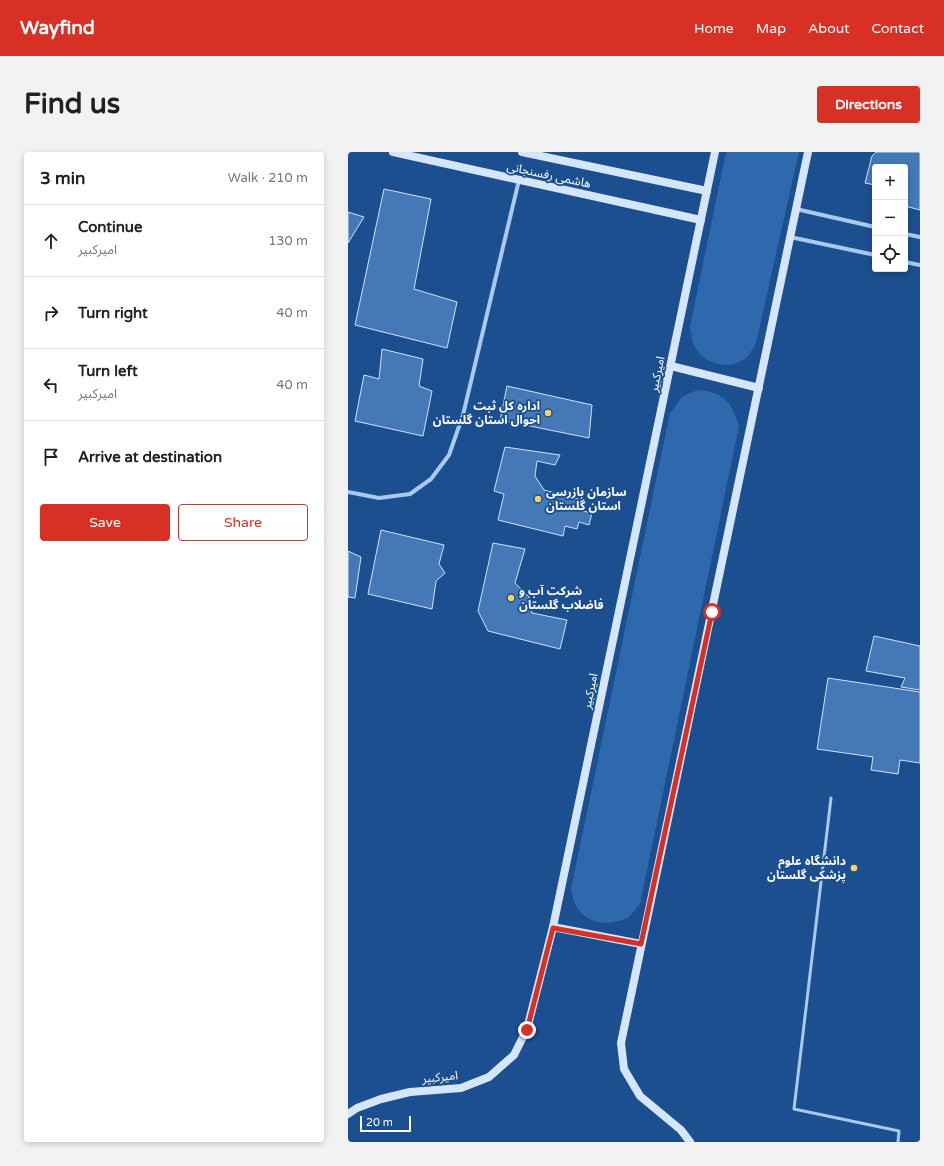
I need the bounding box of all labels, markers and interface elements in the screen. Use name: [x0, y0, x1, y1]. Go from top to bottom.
text: Wayfind: [20, 17, 95, 39]
text: Home: [694, 20, 734, 37]
text: Map: [756, 20, 786, 37]
text: About: [808, 20, 850, 37]
text: Contact: [872, 20, 924, 37]
button: Directions: [817, 86, 920, 123]
text: Find us: [24, 87, 120, 121]
street label: هاشمی رفسنجانی: [506, 159, 592, 191]
map controls: [872, 164, 908, 272]
button: +: [872, 164, 908, 200]
text: 3 min: [40, 168, 85, 189]
text: Walk · 210 m: [228, 170, 308, 186]
button: −: [872, 200, 908, 236]
text: Continue: [78, 218, 142, 236]
icon: ahead: [40, 230, 62, 252]
text: 130 m: [268, 233, 308, 249]
button: locate: [872, 236, 908, 272]
text: امیرکبیر: [78, 242, 117, 258]
icon: right: [40, 302, 62, 324]
text: Turn right: [78, 304, 148, 322]
text: 40 m: [276, 305, 308, 321]
street label: امیرکبیر: [646, 355, 668, 394]
text: Turn left: [78, 362, 138, 380]
icon: left: [40, 374, 62, 396]
text: 40 m: [276, 377, 308, 393]
text: امیرکبیر: [78, 386, 117, 402]
place label: اداره کل ثبت احوال استان گلستان: [433, 399, 540, 427]
marker: اداره کل ثبت احوال استان گلستان: [543, 408, 553, 418]
icon: arrive: [40, 446, 62, 468]
text: Arrive at destination: [78, 448, 222, 466]
place label: سازمان بازرسی استان گلستان: [546, 485, 627, 513]
marker: سازمان بازرسی استان گلستان: [533, 494, 543, 504]
button: Save: [40, 504, 170, 541]
button: Share: [178, 504, 308, 541]
place label: شرکت آب و فاضلاب گلستان: [519, 584, 604, 612]
marker: شرکت آب و فاضلاب گلستان: [506, 593, 516, 603]
route start: [703, 603, 721, 621]
street label: امیرکبیر: [579, 672, 601, 711]
place label: دانشگاه علوم پزشکی گلستان: [767, 854, 846, 884]
marker: دانشگاه علوم پزشکی گلستان: [849, 863, 859, 873]
route end: [518, 1021, 536, 1039]
street label: امیرکبیر: [420, 1068, 459, 1086]
scale bar: [360, 1114, 411, 1133]
text: 20 m: [366, 1116, 393, 1129]

